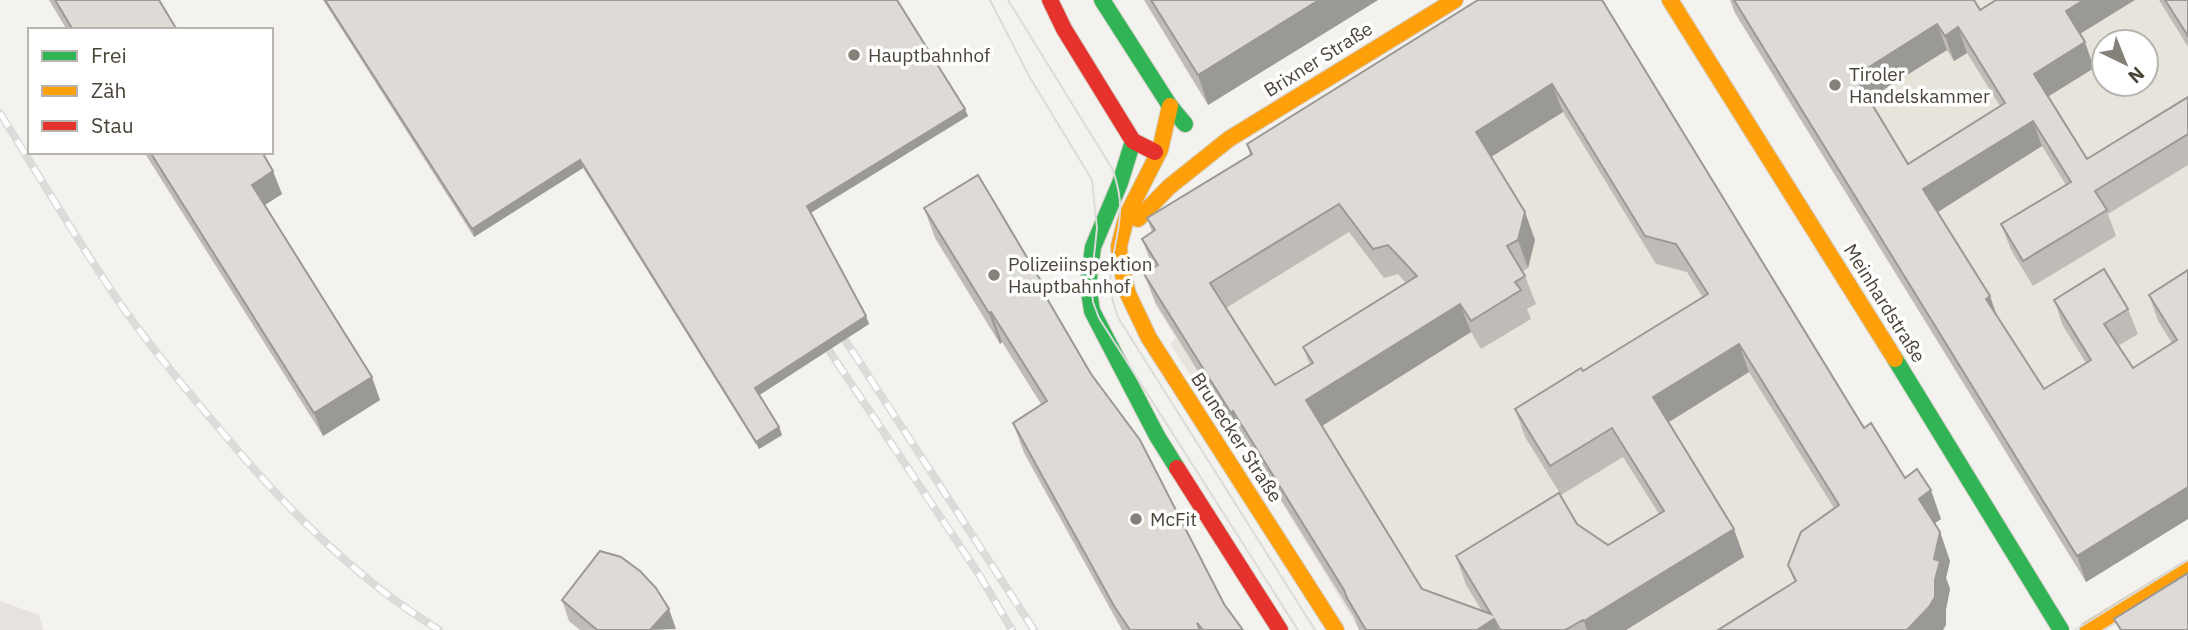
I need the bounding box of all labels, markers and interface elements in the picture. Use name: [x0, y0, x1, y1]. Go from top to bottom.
street label: Brixner Straße: [1259, 16, 1377, 102]
legend: [28, 28, 273, 154]
north arrow: [2090, 28, 2160, 98]
text: Frei: [91, 41, 127, 69]
place label: Hauptbahnhof: [868, 43, 990, 67]
marker: Hauptbahnhof: [846, 47, 862, 63]
place label: Tiroler Handelskammer: [1849, 62, 1990, 108]
text: N: [2123, 62, 2150, 89]
text: Zäh: [91, 76, 126, 104]
marker: Tiroler Handelskammer: [1827, 77, 1843, 93]
text: Stau: [91, 111, 134, 139]
street label: Meinhardstraße: [1839, 239, 1931, 367]
place label: Polizeiinspektion Hauptbahnhof: [1008, 252, 1152, 298]
marker: Polizeiinspektion Hauptbahnhof: [986, 267, 1002, 283]
street label: Brunecker Straße: [1186, 368, 1288, 506]
place label: McFit: [1150, 507, 1197, 531]
marker: McFit: [1128, 511, 1144, 527]

